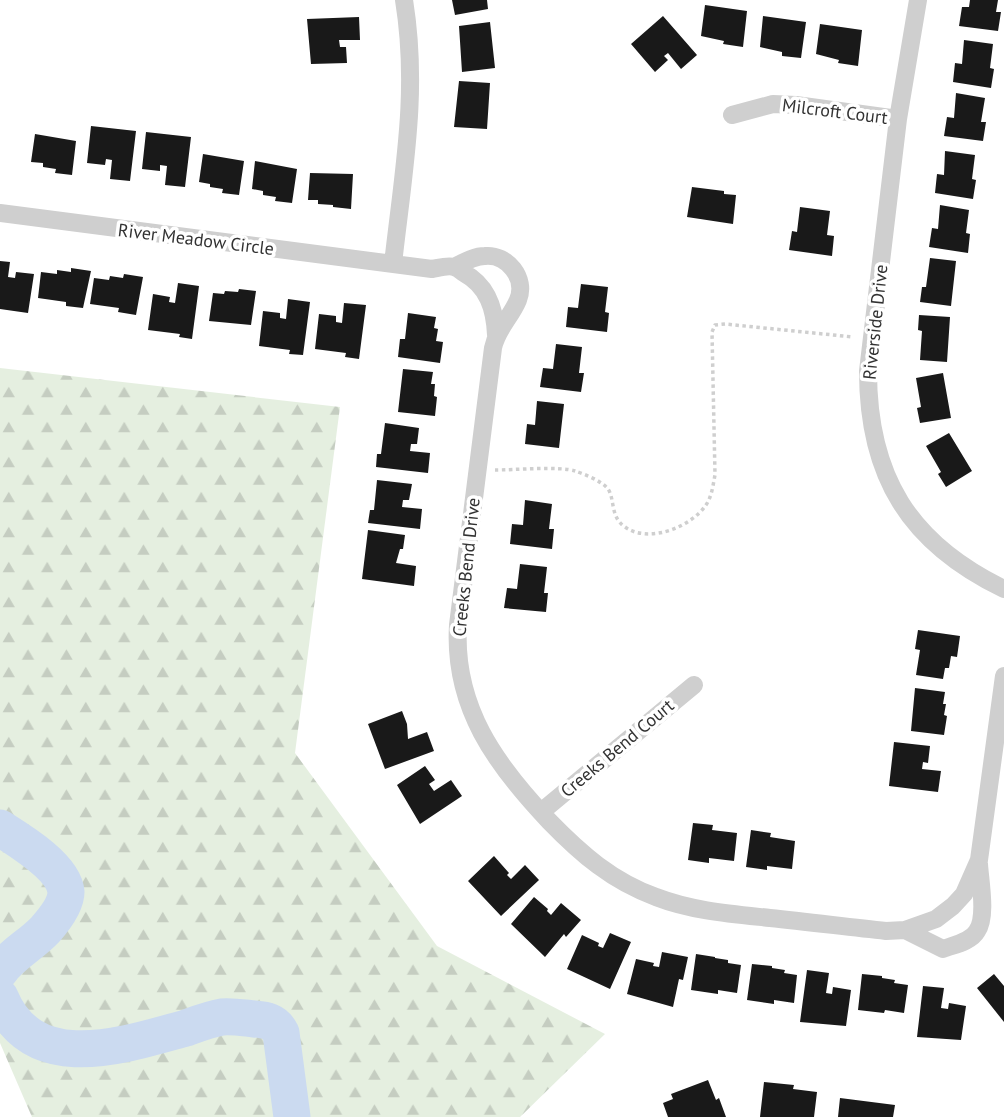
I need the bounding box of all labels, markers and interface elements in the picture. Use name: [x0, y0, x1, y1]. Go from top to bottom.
street label: Milcroft Court: [781, 93, 889, 129]
street label: River Meadow Circle: [117, 218, 275, 260]
street label: Riverside Drive: [858, 263, 892, 381]
street label: Creeks Bend Drive: [447, 496, 485, 638]
street label: Creeks Bend Court: [556, 694, 678, 802]

